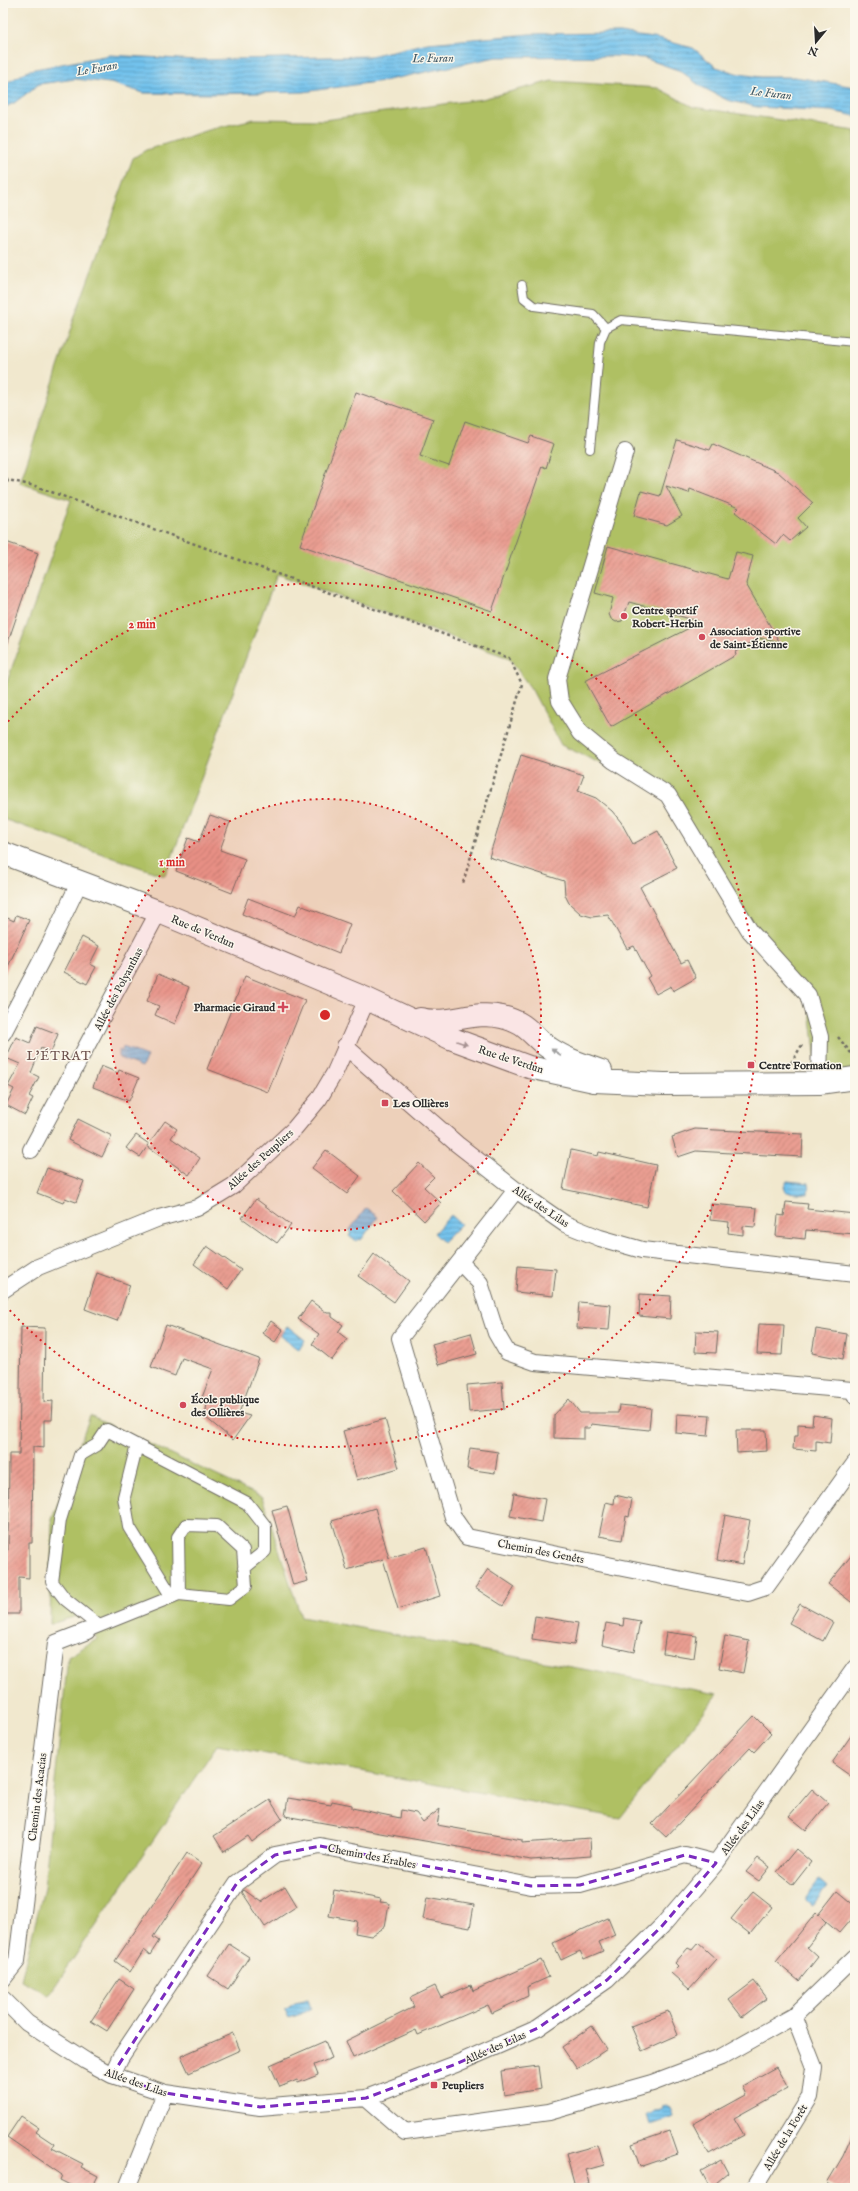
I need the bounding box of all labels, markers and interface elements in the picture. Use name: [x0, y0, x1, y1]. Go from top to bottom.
north arrow: [796, 22, 836, 62]
text: N: [806, 42, 821, 59]
water label: Le Furan: [411, 51, 454, 66]
water label: Le Furan: [74, 57, 119, 80]
water label: Le Furan: [748, 83, 793, 104]
place label: Centre sportif Robert-Herbin: [632, 604, 703, 631]
marker: Centre sportif Robert-Herbin: [619, 611, 629, 621]
text: 2 min: [128, 617, 156, 632]
place label: Association sportive de Saint-Étienne: [709, 625, 801, 652]
marker: Association sportive de Saint-Étienne: [697, 632, 707, 642]
text: 1 min: [159, 855, 186, 870]
street label: Rue de Verdun: [169, 912, 237, 952]
street label: Allée des Polyanthas: [91, 945, 147, 1034]
place label: Pharmacie Giraud: [194, 1001, 276, 1015]
marker: Pharmacie Giraud: [278, 1002, 288, 1012]
centre of rings: [318, 1008, 332, 1022]
one-way arrow: [456, 1040, 468, 1046]
street label: Rue de Verdun: [476, 1043, 545, 1077]
district label: L'ÉTRAT: [26, 1048, 92, 1065]
one-way arrow: [551, 1048, 562, 1056]
place label: Centre Formation: [759, 1059, 842, 1073]
marker: Centre Formation: [746, 1060, 756, 1070]
place label: Les Ollières: [392, 1097, 448, 1111]
marker: Les Ollières: [380, 1098, 390, 1108]
street label: Allée des Peupliers: [224, 1126, 297, 1194]
street label: Allée des Lilas: [509, 1182, 572, 1231]
place label: École publique des Ollières: [191, 1392, 259, 1420]
marker: École publique des Ollières: [178, 1400, 188, 1410]
street label: Chemin des Genêts: [496, 1537, 585, 1567]
street label: Chemin des Acacias: [26, 1752, 50, 1842]
street label: Allée des Lilas: [717, 1797, 768, 1859]
street label: Chemin des Érables: [326, 1842, 417, 1872]
street label: Allée des Lilas: [462, 2028, 528, 2068]
street label: Allée des Lilas: [101, 2065, 169, 2100]
place label: Peupliers: [442, 2079, 484, 2093]
marker: Peupliers: [429, 2080, 439, 2090]
street label: Allée de la Forêt: [760, 2102, 811, 2174]

